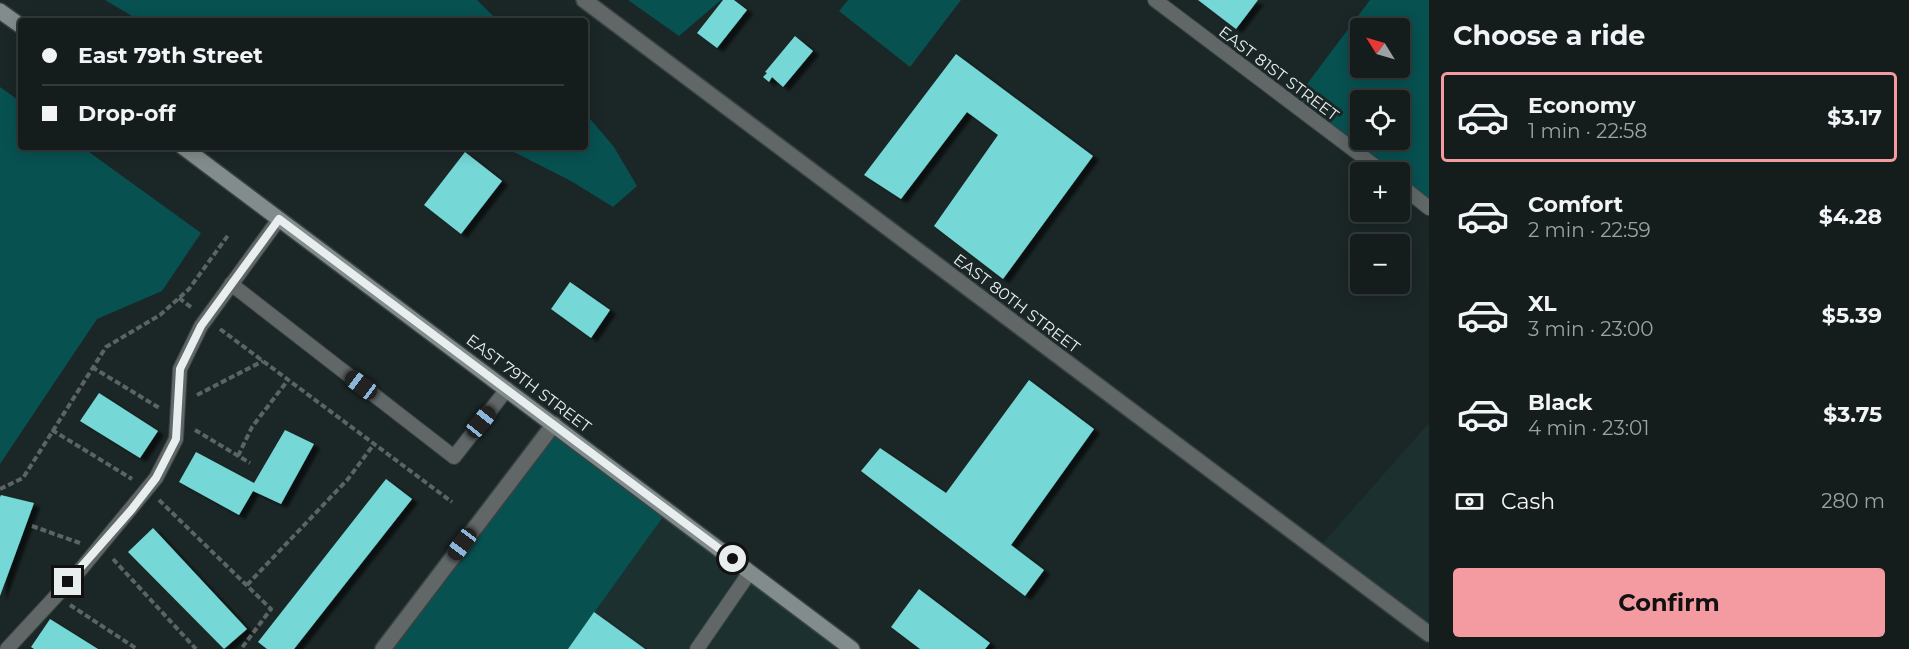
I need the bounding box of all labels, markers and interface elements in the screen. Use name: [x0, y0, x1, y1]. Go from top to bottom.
north arrow: [1350, 18, 1410, 78]
map controls: [1350, 18, 1410, 294]
text: Choose a ride: [1453, 19, 1645, 52]
street label: EAST 81ST STREET: [1215, 22, 1343, 125]
text: East 79th Street: [78, 42, 263, 69]
button: locate: [1350, 90, 1410, 150]
icon: car: [1456, 90, 1510, 144]
text: Economy: [1528, 92, 1636, 119]
text: Drop-off: [78, 100, 176, 127]
text: $3.17: [1827, 104, 1882, 131]
text: 1 min · 22:58: [1528, 119, 1647, 143]
button: +: [1350, 162, 1410, 222]
icon: car: [1456, 189, 1510, 243]
text: Comfort: [1528, 191, 1623, 218]
text: $4.28: [1819, 203, 1882, 230]
text: 2 min · 22:59: [1528, 218, 1651, 242]
button: −: [1350, 234, 1410, 294]
street label: EAST 80TH STREET: [950, 250, 1084, 358]
icon: car: [1456, 288, 1510, 342]
text: XL: [1528, 290, 1557, 317]
text: $5.39: [1822, 302, 1882, 329]
text: 3 min · 23:00: [1528, 317, 1654, 341]
street label: EAST 79TH STREET: [462, 330, 596, 437]
car: [341, 367, 381, 403]
icon: car: [1456, 387, 1510, 441]
text: Black: [1528, 389, 1592, 416]
text: $3.75: [1823, 401, 1882, 428]
car: [463, 402, 499, 442]
text: 4 min · 23:01: [1528, 416, 1649, 440]
icon: cash: [1453, 485, 1486, 518]
text: Cash: [1501, 488, 1555, 515]
text: 280 m: [1821, 489, 1885, 513]
car: [444, 524, 480, 564]
route start: [719, 545, 746, 572]
route end: [54, 568, 81, 595]
button: Confirm: [1453, 568, 1885, 637]

